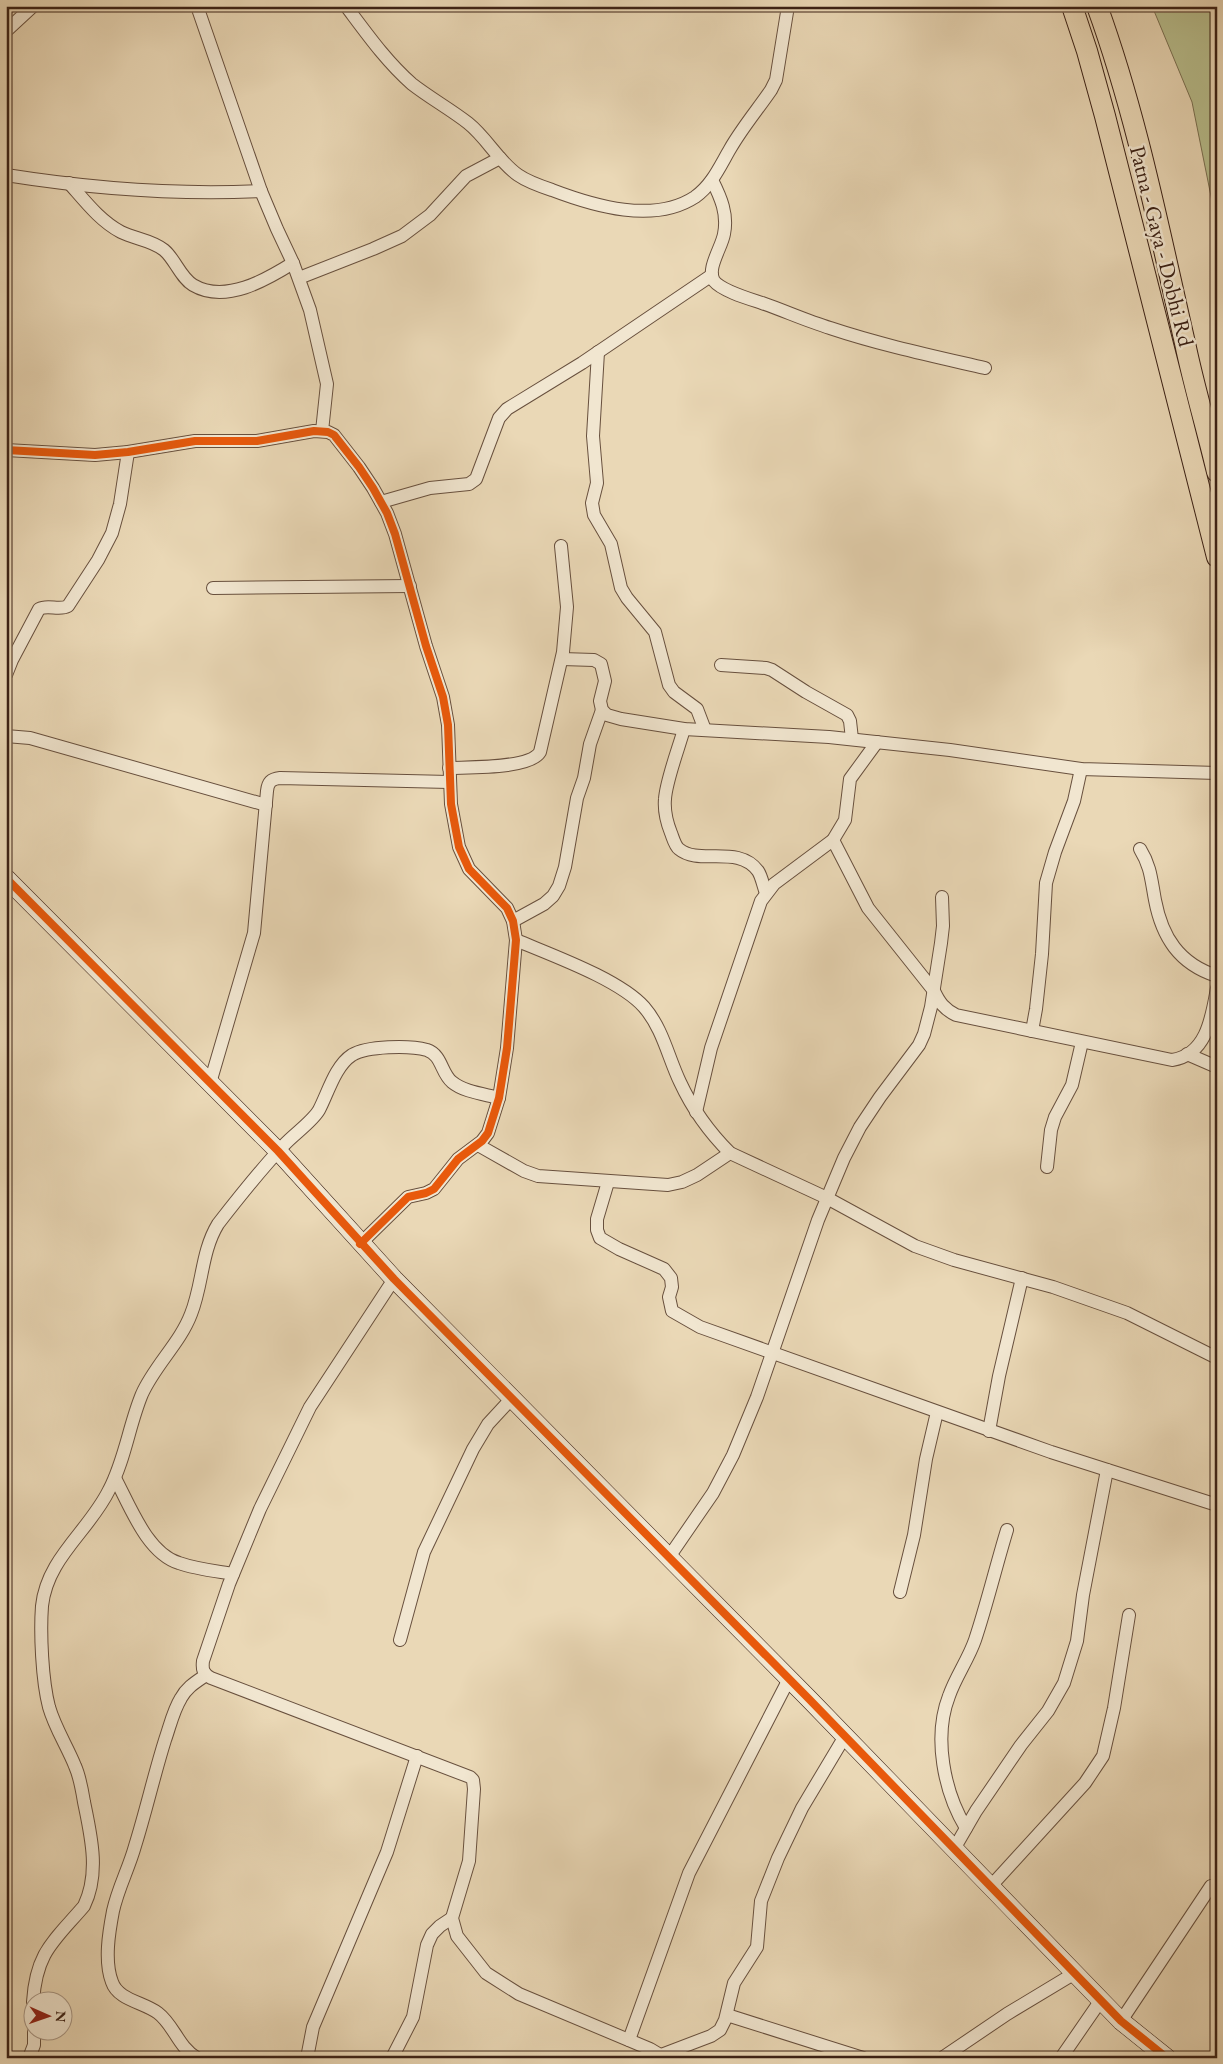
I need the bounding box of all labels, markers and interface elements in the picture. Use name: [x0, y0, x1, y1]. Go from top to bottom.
street label: Patna - Gaya - Dobhi Rd: [1123, 143, 1201, 350]
north arrow: [22, 1992, 72, 2042]
text: N: [52, 2010, 70, 2023]

